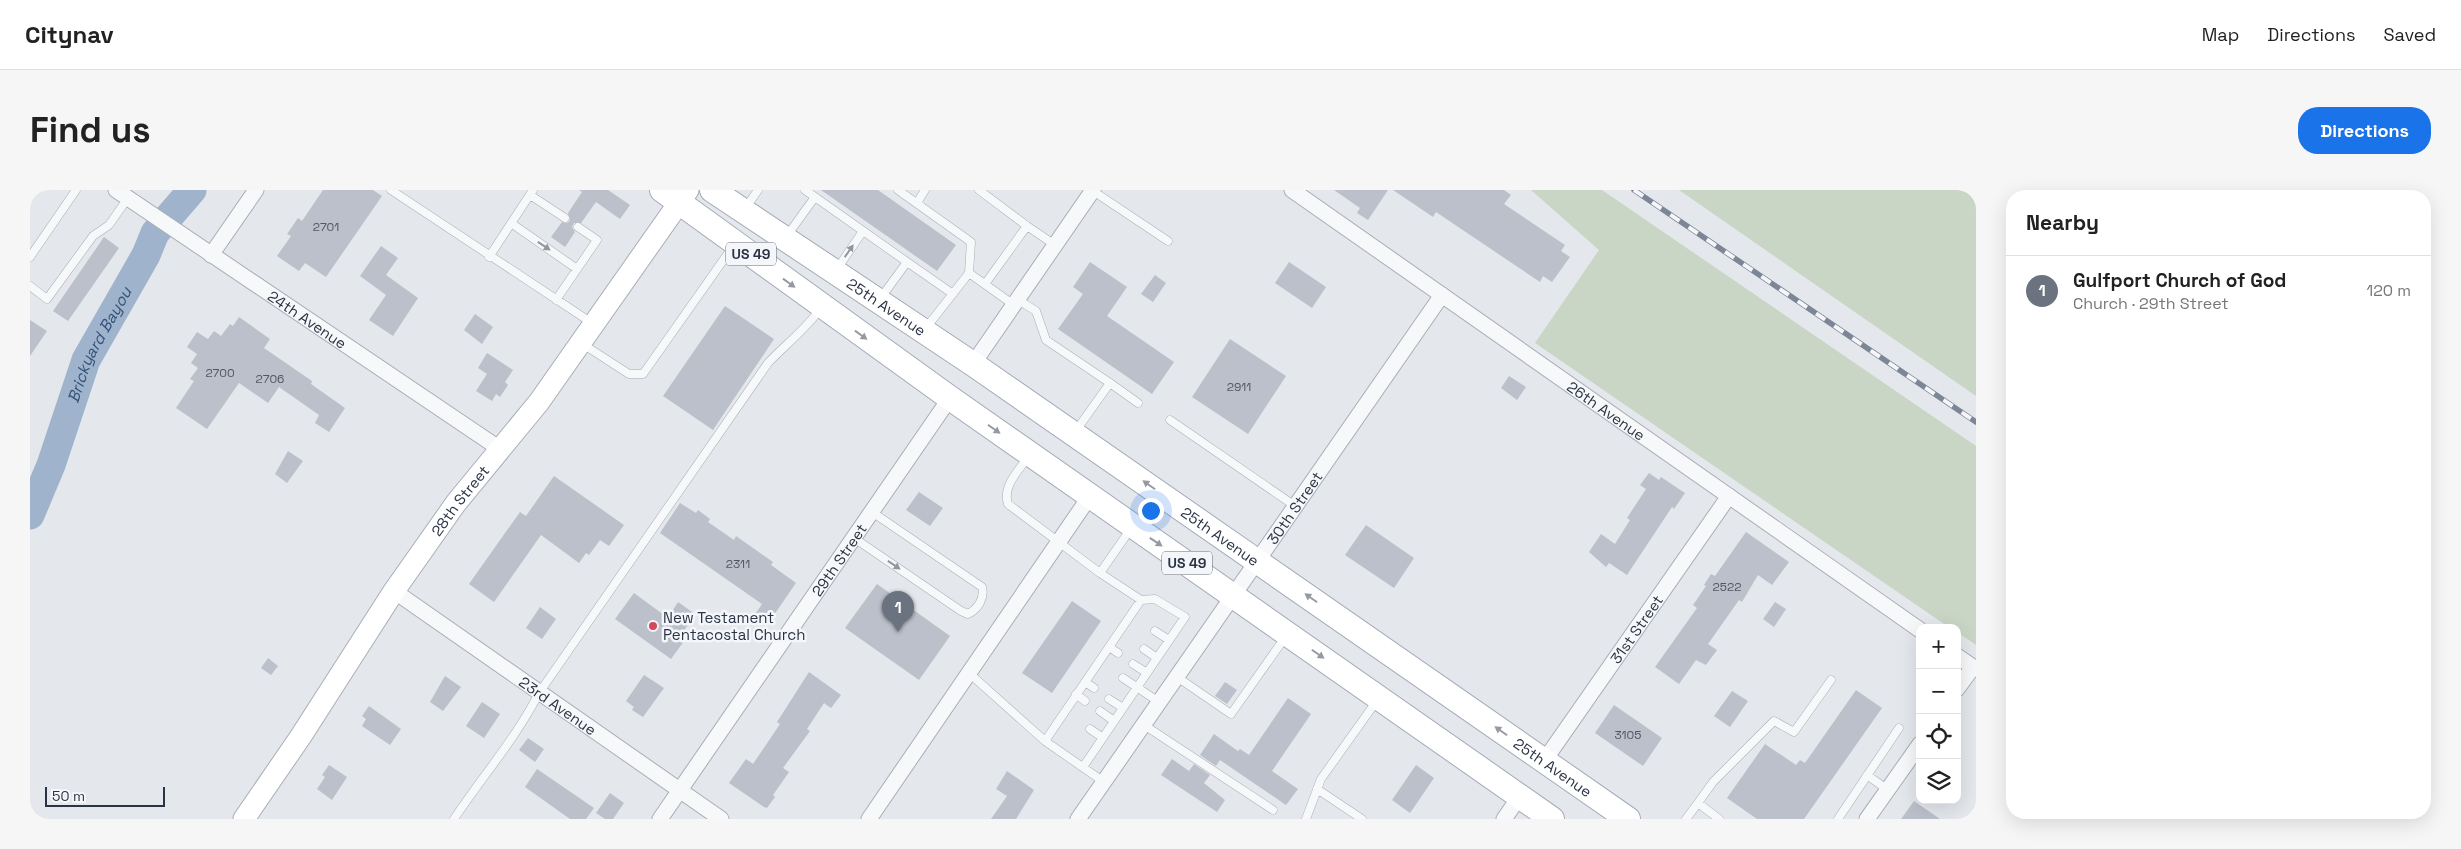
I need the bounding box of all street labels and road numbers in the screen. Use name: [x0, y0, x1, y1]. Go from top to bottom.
road number: US 49: [726, 242, 776, 266]
street label: 25th Avenue: [844, 273, 930, 340]
street label: 24th Avenue: [265, 286, 351, 352]
street label: 26th Avenue: [1564, 376, 1649, 444]
street label: 28th Street: [427, 461, 493, 539]
street label: 30th Street: [1262, 468, 1326, 548]
street label: 25th Avenue: [1178, 502, 1263, 570]
street label: 29th Street: [807, 520, 870, 600]
road number: US 49: [1162, 552, 1212, 574]
street label: 31st Street: [1606, 591, 1667, 667]
street label: 23rd Avenue: [516, 672, 600, 739]
street label: 25th Avenue: [1510, 733, 1596, 801]

